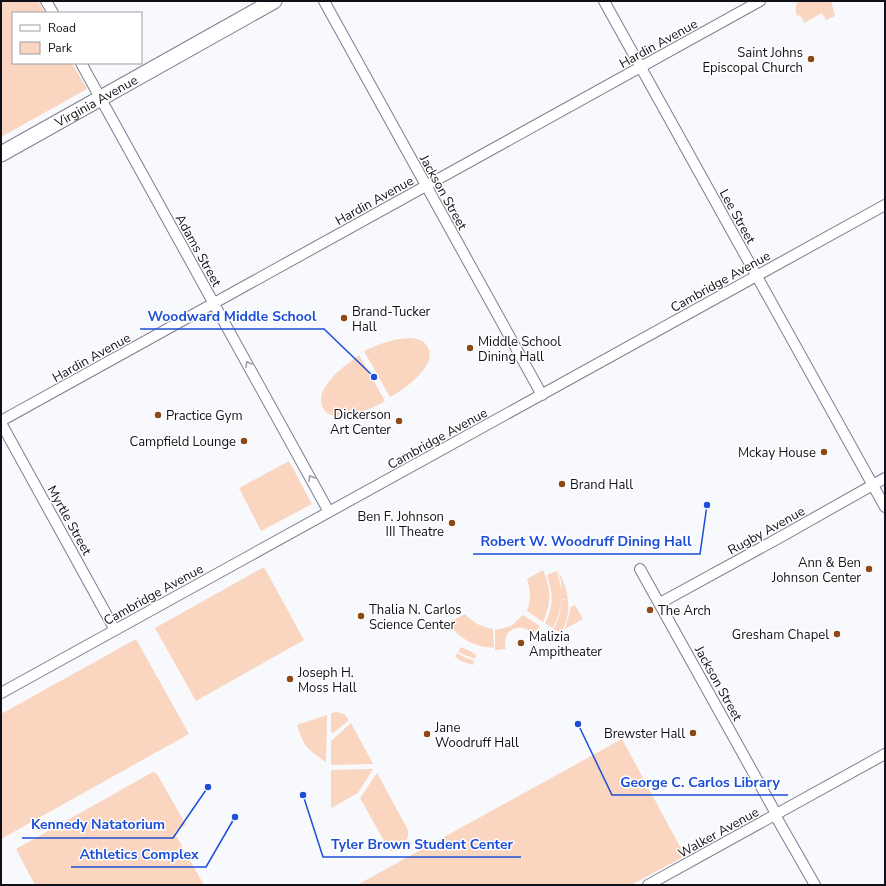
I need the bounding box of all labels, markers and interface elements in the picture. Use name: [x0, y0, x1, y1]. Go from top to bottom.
legend: [12, 12, 142, 64]
street label: Hardin Avenue: [616, 15, 701, 73]
text: Road: [48, 20, 76, 36]
text: Park: [48, 40, 73, 56]
place label: Saint Johns Episcopal Church: [702, 44, 803, 77]
marker: Saint Johns Episcopal Church: [806, 54, 816, 64]
street label: Virginia Avenue: [51, 71, 141, 132]
street label: Jackson Street: [415, 151, 471, 234]
street label: Hardin Avenue: [332, 172, 417, 230]
street label: Lee Street: [715, 186, 760, 247]
street label: Adams Street: [171, 211, 226, 290]
street label: Cambridge Avenue: [667, 247, 774, 317]
callout: Woodward Middle School: [140, 303, 324, 329]
place label: Brand-Tucker Hall: [352, 303, 431, 336]
text: Woodward Middle School: [148, 307, 317, 326]
marker: Brand-Tucker Hall: [339, 313, 349, 323]
street label: Hardin Avenue: [49, 329, 134, 387]
place label: Middle School Dining Hall: [478, 333, 561, 366]
marker: Middle School Dining Hall: [465, 343, 475, 353]
one-way arrow: [245, 361, 252, 368]
street label: Cambridge Avenue: [384, 404, 491, 474]
place label: Dickerson Art Center: [330, 406, 391, 439]
place label: Practice Gym: [166, 407, 243, 425]
marker: Practice Gym: [153, 410, 163, 420]
marker: Dickerson Art Center: [394, 416, 404, 426]
place label: Campfield Lounge: [130, 433, 236, 451]
marker: Campfield Lounge: [239, 436, 249, 446]
place label: Mckay House: [738, 444, 816, 462]
marker: Mckay House: [819, 447, 829, 457]
one-way arrow: [308, 475, 315, 482]
place label: Brand Hall: [570, 476, 633, 494]
marker: Brand Hall: [557, 479, 567, 489]
street label: Myrtle Street: [43, 483, 96, 559]
street label: Rugby Avenue: [725, 502, 808, 559]
place label: Ben F. Johnson III Theatre: [357, 508, 444, 541]
marker: Ben F. Johnson III Theatre: [447, 518, 457, 528]
callout: Robert W. Woodruff Dining Hall: [473, 528, 700, 554]
text: Robert W. Woodruff Dining Hall: [481, 532, 692, 551]
place label: Ann & Ben Johnson Center: [771, 554, 861, 587]
street label: Cambridge Avenue: [100, 560, 207, 630]
marker: Ann & Ben Johnson Center: [864, 564, 874, 574]
place label: Thalia N. Carlos Science Center: [369, 601, 461, 634]
place label: The Arch: [658, 602, 711, 620]
marker: The Arch: [645, 605, 655, 615]
marker: Thalia N. Carlos Science Center: [356, 611, 366, 621]
place label: Gresham Chapel: [732, 626, 829, 644]
place label: Malizia Ampitheater: [529, 628, 602, 661]
marker: Gresham Chapel: [832, 629, 842, 639]
marker: Malizia Ampitheater: [516, 638, 526, 648]
street label: Jackson Street: [690, 642, 746, 725]
place label: Joseph H. Moss Hall: [297, 664, 357, 697]
marker: Joseph H. Moss Hall: [285, 674, 295, 684]
place label: Jane Woodruff Hall: [434, 719, 519, 752]
place label: Brewster Hall: [604, 725, 685, 743]
marker: Brewster Hall: [688, 728, 698, 738]
marker: Jane Woodruff Hall: [422, 729, 432, 739]
callout: George C. Carlos Library: [612, 769, 788, 795]
text: George C. Carlos Library: [620, 773, 780, 792]
street label: Walker Avenue: [675, 803, 762, 863]
callout: Kennedy Natatorium: [22, 812, 173, 838]
text: Kennedy Natatorium: [31, 815, 165, 834]
callout: Tyler Brown Student Center: [323, 831, 521, 857]
text: Tyler Brown Student Center: [331, 835, 514, 854]
callout: Athletics Complex: [71, 841, 206, 867]
text: Athletics Complex: [79, 845, 199, 864]

